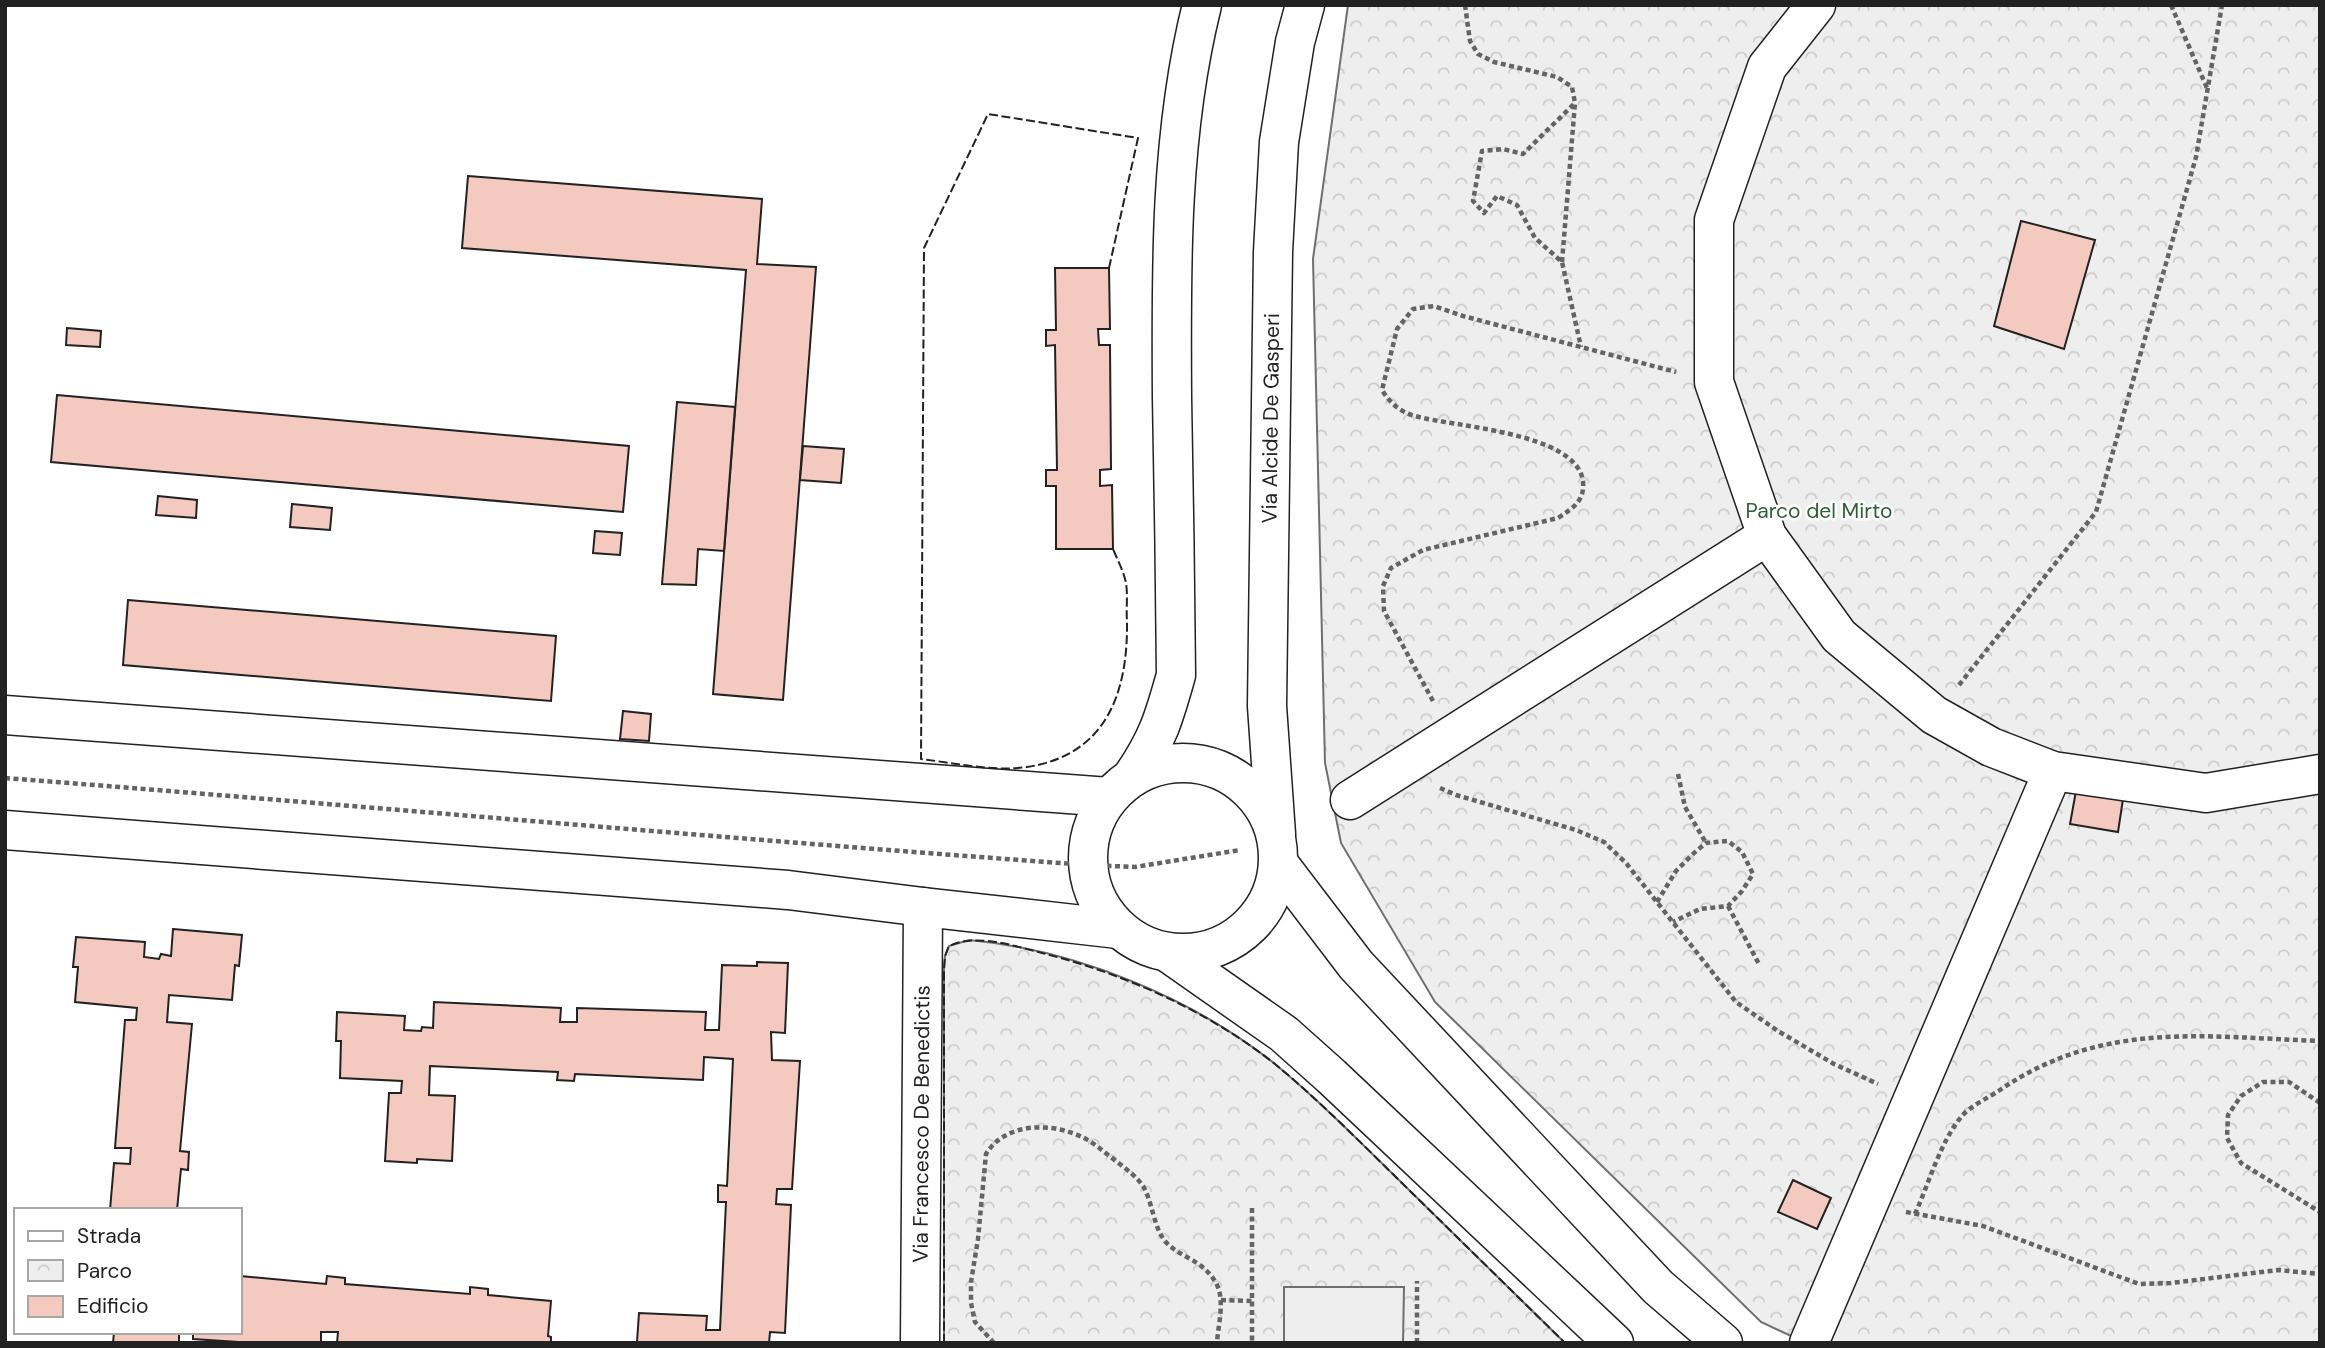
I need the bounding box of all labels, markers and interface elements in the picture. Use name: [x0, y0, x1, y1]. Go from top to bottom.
street label: Via Alcide De Gasperi: [1255, 313, 1286, 524]
park label: Parco del Mirto: [1746, 497, 1892, 525]
street label: Via Francesco De Benedictis: [907, 985, 936, 1263]
legend: [14, 1208, 242, 1334]
text: Strada: [77, 1222, 141, 1250]
text: Parco: [77, 1257, 132, 1285]
text: Edificio: [77, 1292, 148, 1320]

